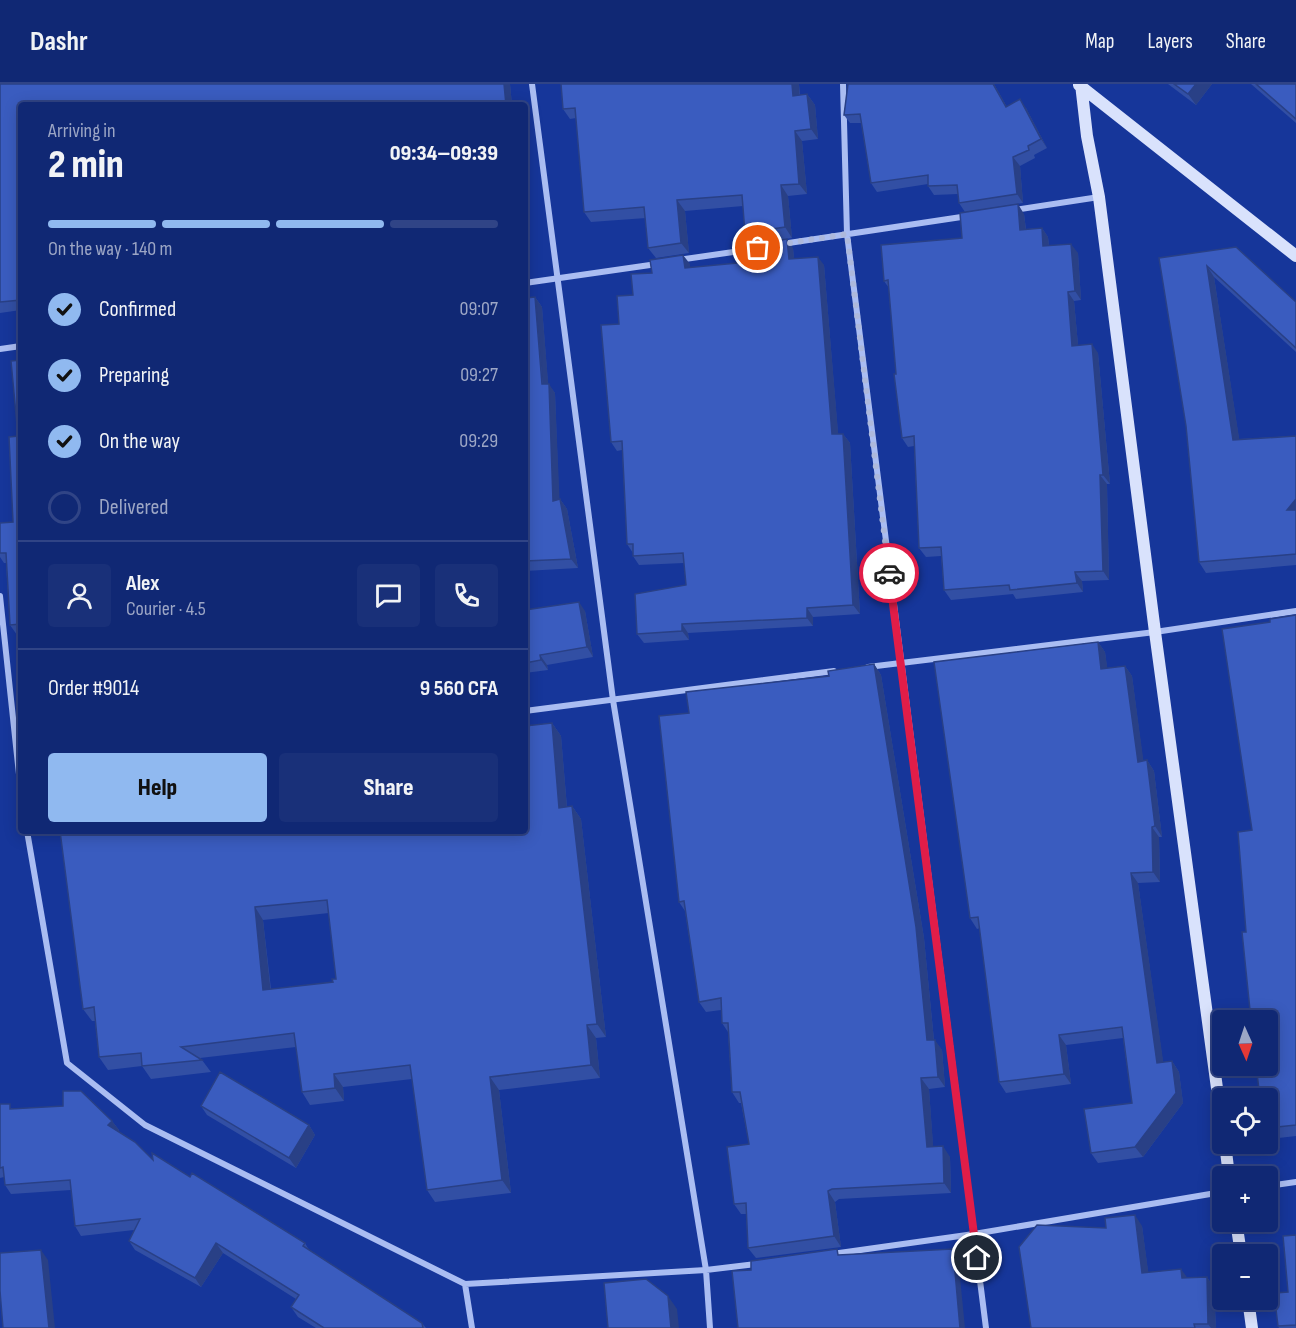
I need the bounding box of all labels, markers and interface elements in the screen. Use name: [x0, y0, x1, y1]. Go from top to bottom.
text: Dashr: [30, 25, 88, 58]
text: Map: [1085, 29, 1114, 54]
text: Layers: [1147, 29, 1193, 54]
text: Share: [1226, 29, 1266, 54]
text: Arriving in: [48, 119, 116, 143]
text: 09:34–09:39: [390, 140, 498, 167]
text: 2 min: [48, 142, 124, 189]
pin: [732, 222, 783, 273]
icon: bag: [741, 231, 774, 264]
text: On the way · 140 m: [48, 237, 172, 261]
icon: check: [48, 293, 81, 326]
text: Confirmed: [99, 296, 176, 323]
text: 09:07: [460, 297, 498, 321]
icon: check: [48, 359, 81, 392]
text: Preparing: [99, 362, 169, 389]
text: 09:27: [460, 363, 498, 387]
icon: check: [48, 425, 81, 458]
text: On the way: [99, 428, 180, 455]
text: 09:29: [459, 429, 498, 453]
text: Delivered: [99, 494, 168, 521]
courier: [859, 543, 919, 603]
icon: car: [873, 557, 906, 590]
button: person: [48, 564, 111, 627]
button: chat: [357, 564, 420, 627]
button: phone: [435, 564, 498, 627]
text: Alex: [126, 570, 159, 597]
text: Courier · 4.5: [126, 597, 206, 621]
text: Order #9014: [48, 675, 139, 702]
text: 9 560 CFA: [420, 675, 498, 702]
button: Help: [48, 753, 267, 822]
button: Share: [279, 753, 498, 822]
north arrow: [1212, 1010, 1278, 1076]
map controls: [1212, 1010, 1278, 1310]
button: locate: [1212, 1088, 1278, 1154]
button: +: [1212, 1166, 1278, 1232]
pin: [951, 1232, 1002, 1283]
icon: home: [960, 1241, 993, 1274]
button: −: [1212, 1244, 1278, 1310]

